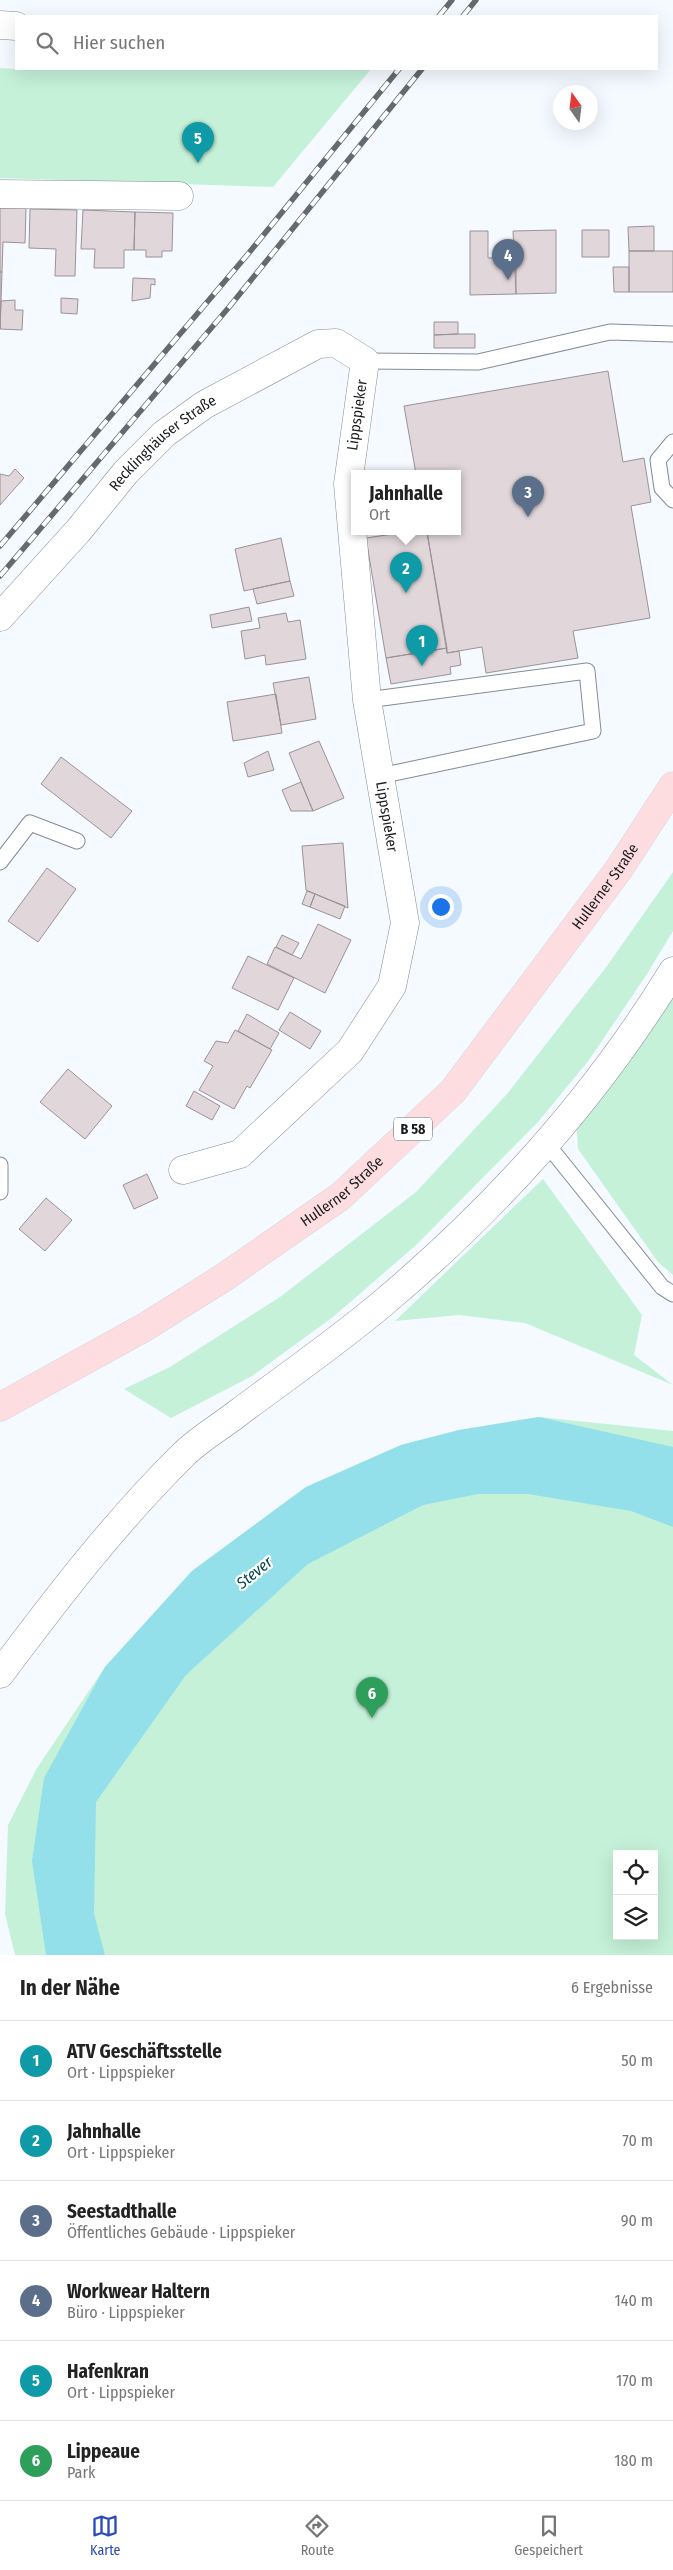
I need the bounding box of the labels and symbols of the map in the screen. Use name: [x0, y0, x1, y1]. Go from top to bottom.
north arrow: [553, 85, 598, 130]
pin: 5: [182, 122, 214, 163]
pin: 4: [492, 239, 524, 280]
street label: Lippspieker: [343, 378, 371, 452]
street label: Recklinghäuser Straße: [105, 391, 219, 495]
pin: 3: [512, 476, 544, 517]
pin: 2: [390, 552, 422, 593]
pin: 1: [406, 625, 438, 666]
street label: Lippspieker: [372, 780, 402, 854]
street label: Hullerner Straße: [568, 840, 642, 933]
your location: [428, 894, 454, 920]
road number: B 58: [394, 1118, 432, 1140]
street label: Hullerner Straße: [297, 1152, 387, 1230]
water label: Stever: [232, 1552, 276, 1593]
pin: 6: [356, 1677, 388, 1718]

